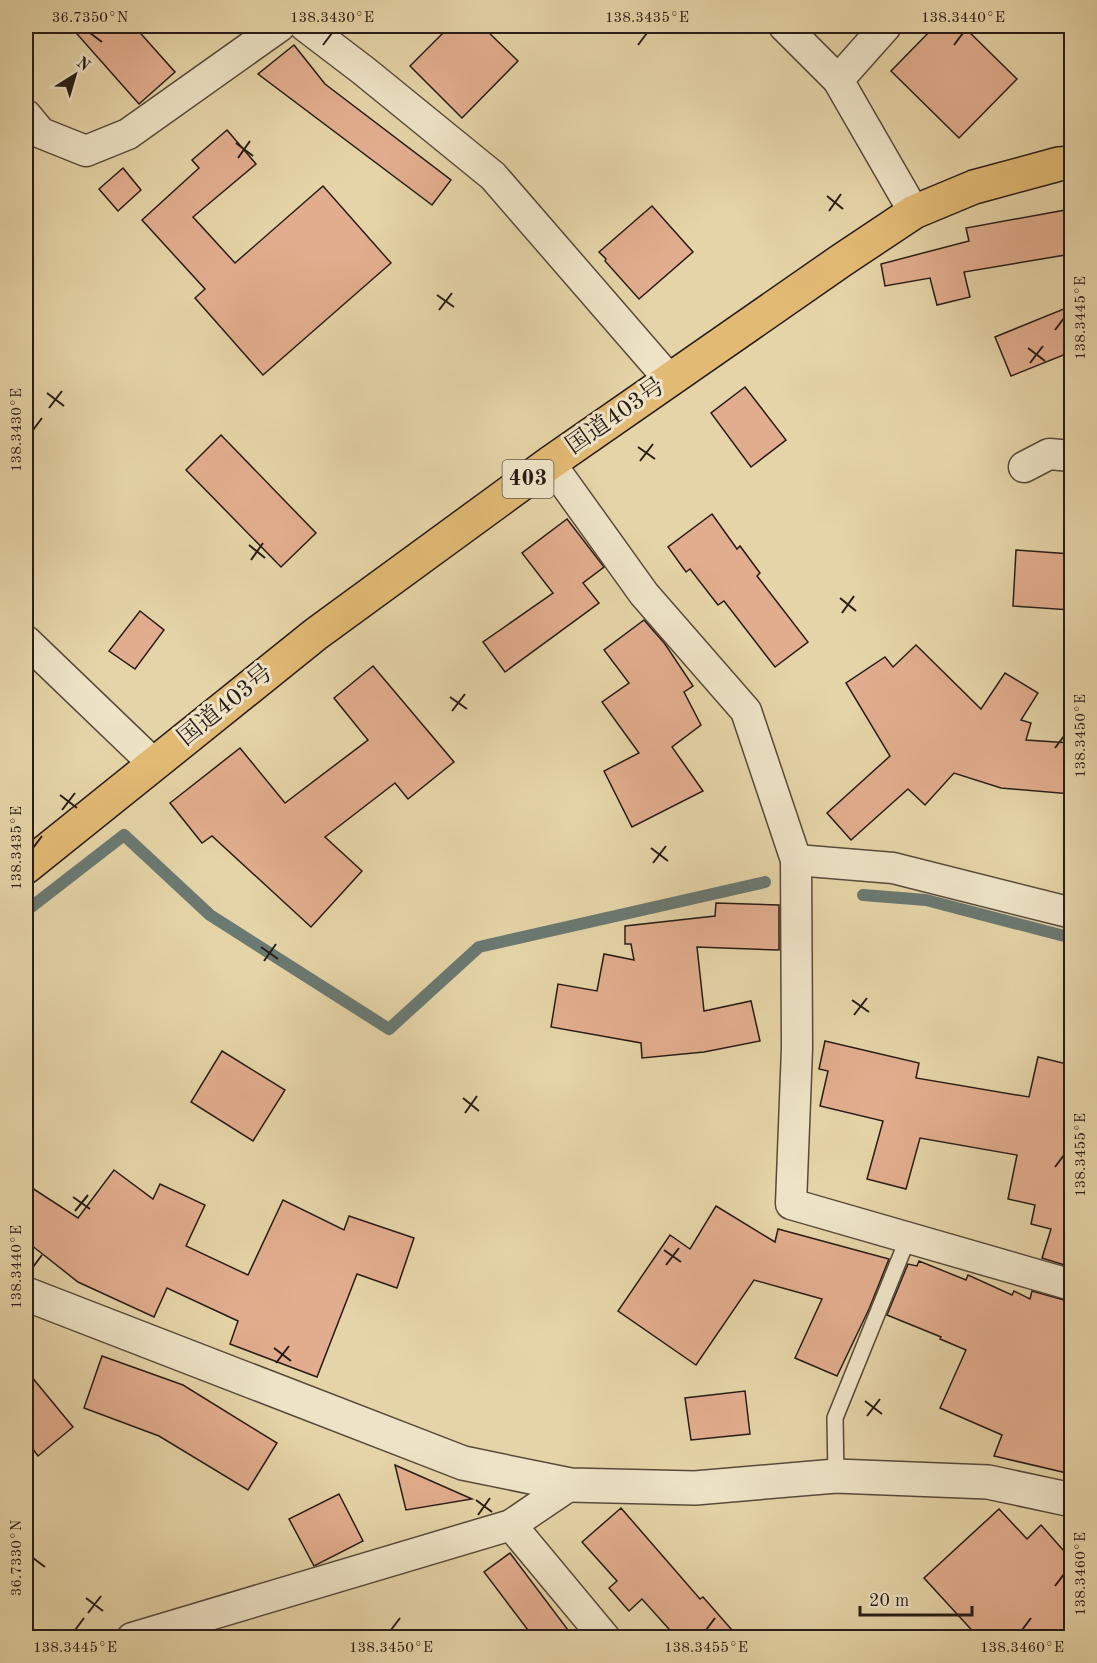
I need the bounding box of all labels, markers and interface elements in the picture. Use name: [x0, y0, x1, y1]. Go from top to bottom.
text: 36.7350°N: [52, 11, 129, 26]
text: 138.3430°E: [290, 11, 374, 26]
text: 138.3435°E: [605, 11, 689, 26]
text: 138.3440°E: [921, 11, 1005, 26]
north arrow: [45, 45, 105, 105]
text: N: [73, 55, 93, 75]
text: 138.3445°E: [1074, 276, 1089, 360]
street label: 国道403号: [561, 372, 669, 459]
text: 138.3430°E: [10, 388, 25, 472]
road number: 403: [502, 460, 554, 498]
street label: 国道403号: [172, 659, 278, 751]
text: 138.3450°E: [1074, 694, 1089, 778]
text: 138.3435°E: [10, 806, 25, 890]
text: 138.3455°E: [1074, 1113, 1089, 1197]
text: 138.3440°E: [10, 1225, 25, 1309]
text: 36.7330°N: [10, 1519, 25, 1596]
text: 138.3460°E: [1074, 1532, 1089, 1616]
scale bar: [860, 1579, 972, 1617]
text: 20 m: [869, 1592, 909, 1610]
text: 138.3445°E: [33, 1641, 117, 1656]
text: 138.3450°E: [349, 1641, 433, 1656]
text: 138.3455°E: [664, 1641, 748, 1656]
text: 138.3460°E: [980, 1641, 1064, 1656]

